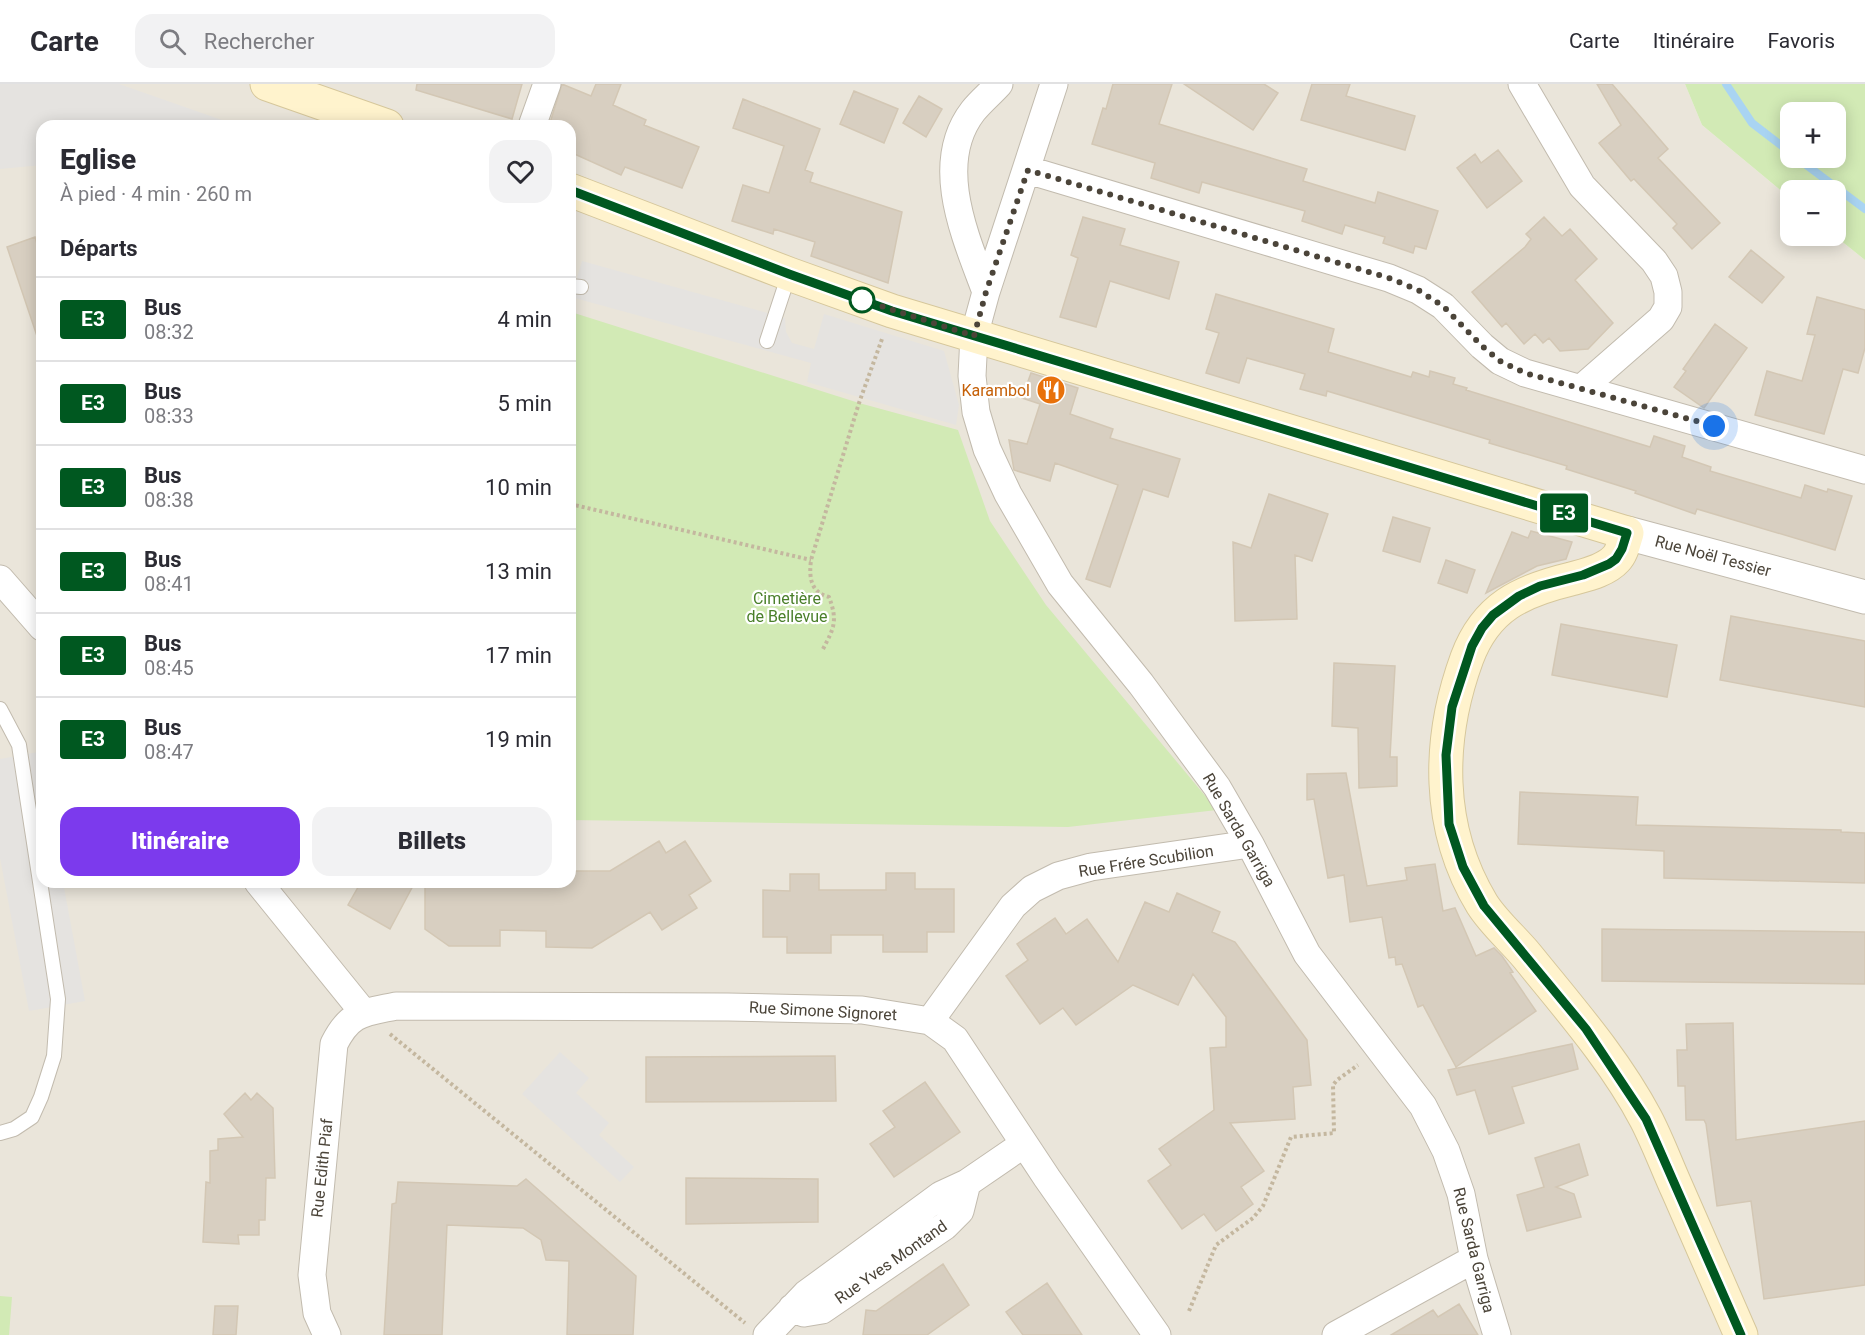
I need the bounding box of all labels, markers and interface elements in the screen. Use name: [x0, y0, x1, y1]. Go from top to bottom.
search box: [135, 14, 555, 68]
text: Carte: [30, 25, 99, 58]
icon: search: [156, 25, 189, 58]
text: Rechercher: [204, 29, 314, 54]
text: Carte: [1569, 29, 1620, 53]
text: Itinéraire: [1653, 29, 1734, 53]
text: Favoris: [1767, 29, 1835, 53]
map controls: [1780, 102, 1846, 246]
button: +: [1780, 102, 1846, 168]
button: heart: [489, 140, 552, 203]
text: Eglise: [60, 143, 136, 176]
button: −: [1780, 180, 1846, 246]
text: À pied · 4 min · 260 m: [60, 182, 252, 206]
text: Départs: [60, 236, 138, 261]
unlabelled marker: [849, 287, 875, 313]
text: Bus: [144, 295, 182, 320]
text: E3: [81, 307, 105, 331]
text: 4 min: [497, 307, 552, 332]
text: 08:32: [144, 320, 194, 344]
restaurant icon: Karambol: [1035, 374, 1067, 406]
text: Bus: [144, 379, 182, 404]
place label: Karambol: [961, 381, 1030, 400]
text: E3: [81, 391, 105, 415]
text: 5 min: [497, 391, 552, 416]
text: 08:33: [144, 404, 194, 428]
your location: [1699, 411, 1729, 441]
text: Bus: [144, 463, 182, 488]
text: E3: [81, 475, 105, 499]
text: 10 min: [485, 475, 552, 500]
text: 08:38: [144, 488, 194, 512]
line badge: E3: [1537, 494, 1591, 532]
text: E3: [1552, 501, 1576, 525]
street label: Rue Noël Tessier: [1653, 531, 1774, 581]
text: Bus: [144, 547, 182, 572]
text: E3: [81, 559, 105, 583]
text: 13 min: [485, 559, 552, 584]
text: 08:41: [144, 572, 194, 596]
park label: Cimetière de Bellevue: [746, 589, 828, 626]
text: Bus: [144, 631, 182, 656]
text: E3: [81, 643, 105, 667]
text: 17 min: [485, 643, 552, 668]
text: 08:45: [144, 656, 194, 680]
text: Bus: [144, 715, 182, 740]
text: E3: [81, 727, 105, 751]
text: 19 min: [485, 727, 552, 752]
text: 08:47: [144, 740, 194, 764]
street label: Rue Sarda Garriga: [1199, 770, 1279, 890]
button: Itinéraire: [60, 807, 300, 876]
button: Billets: [312, 807, 552, 876]
street label: Rue Frére Scubilion: [1077, 841, 1215, 881]
street label: Rue Simone Signoret: [748, 998, 898, 1024]
street label: Rue Edith Piaf: [307, 1117, 337, 1218]
street label: Rue Sarda Garriga: [1449, 1185, 1499, 1315]
street label: Rue Yves Montand: [831, 1216, 951, 1308]

